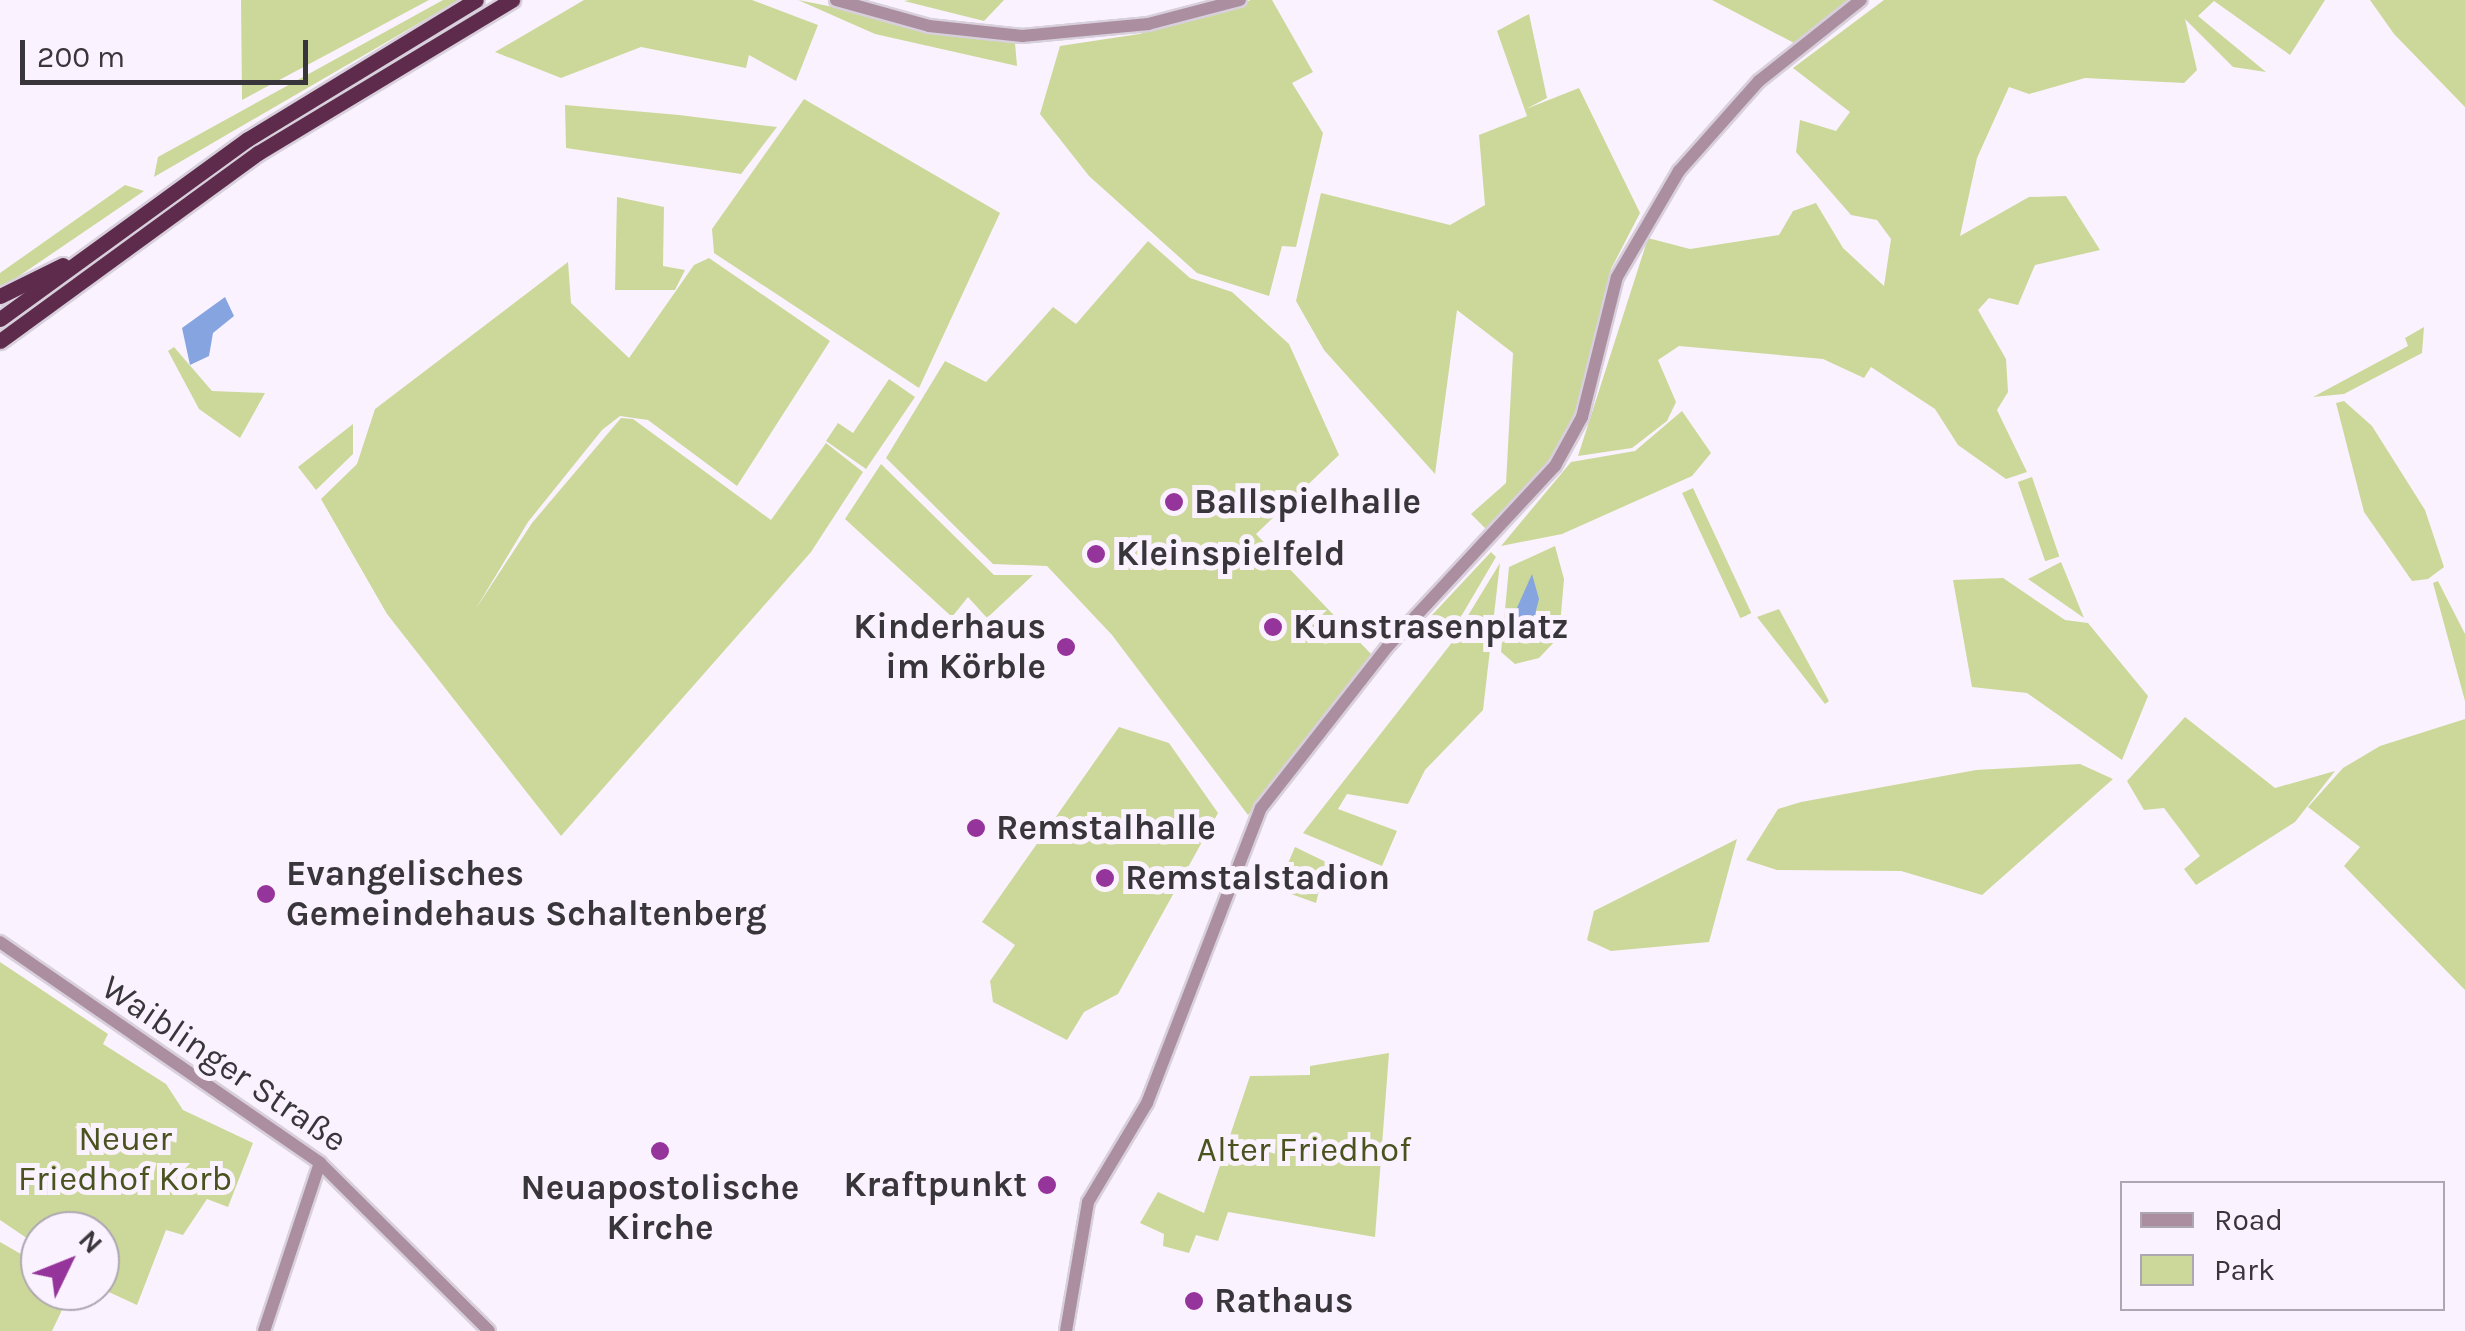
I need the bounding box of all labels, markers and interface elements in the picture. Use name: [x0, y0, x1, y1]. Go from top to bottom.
scale bar: [25, 20, 312, 82]
text: 200 m: [37, 39, 125, 75]
place label: Ballspielhalle: [1194, 481, 1421, 523]
marker: Ballspielhalle: [1163, 491, 1185, 513]
place label: Kleinspielfeld: [1116, 533, 1345, 575]
marker: Kleinspielfeld: [1085, 543, 1107, 565]
place label: Kinderhaus im Körble: [853, 606, 1046, 688]
place label: Kunstrasenplatz: [1293, 606, 1569, 648]
marker: Kunstrasenplatz: [1262, 616, 1284, 638]
marker: Kinderhaus im Körble: [1055, 636, 1077, 658]
place label: Remstalhalle: [996, 807, 1216, 849]
marker: Remstalhalle: [965, 817, 987, 839]
place label: Evangelisches Gemeindehaus Schaltenberg: [286, 853, 767, 935]
place label: Remstalstadion: [1125, 857, 1390, 899]
marker: Remstalstadion: [1094, 867, 1116, 889]
marker: Evangelisches Gemeindehaus Schaltenberg: [255, 883, 277, 905]
street label: Waiblinger Straße: [94, 967, 354, 1161]
park label: Neuer Friedhof Korb: [18, 1118, 232, 1200]
park label: Alter Friedhof: [1197, 1129, 1411, 1171]
marker: Neuapostolische Kirche: [649, 1140, 671, 1162]
place label: Kraftpunkt: [844, 1164, 1027, 1206]
place label: Neuapostolische Kirche: [521, 1167, 799, 1249]
marker: Kraftpunkt: [1036, 1174, 1058, 1196]
legend: [2120, 1181, 2445, 1311]
text: Road: [2214, 1202, 2283, 1238]
north arrow: [20, 1211, 120, 1311]
text: N: [72, 1223, 110, 1260]
text: Park: [2214, 1252, 2275, 1288]
place label: Rathaus: [1214, 1280, 1353, 1322]
marker: Rathaus: [1183, 1290, 1205, 1312]

